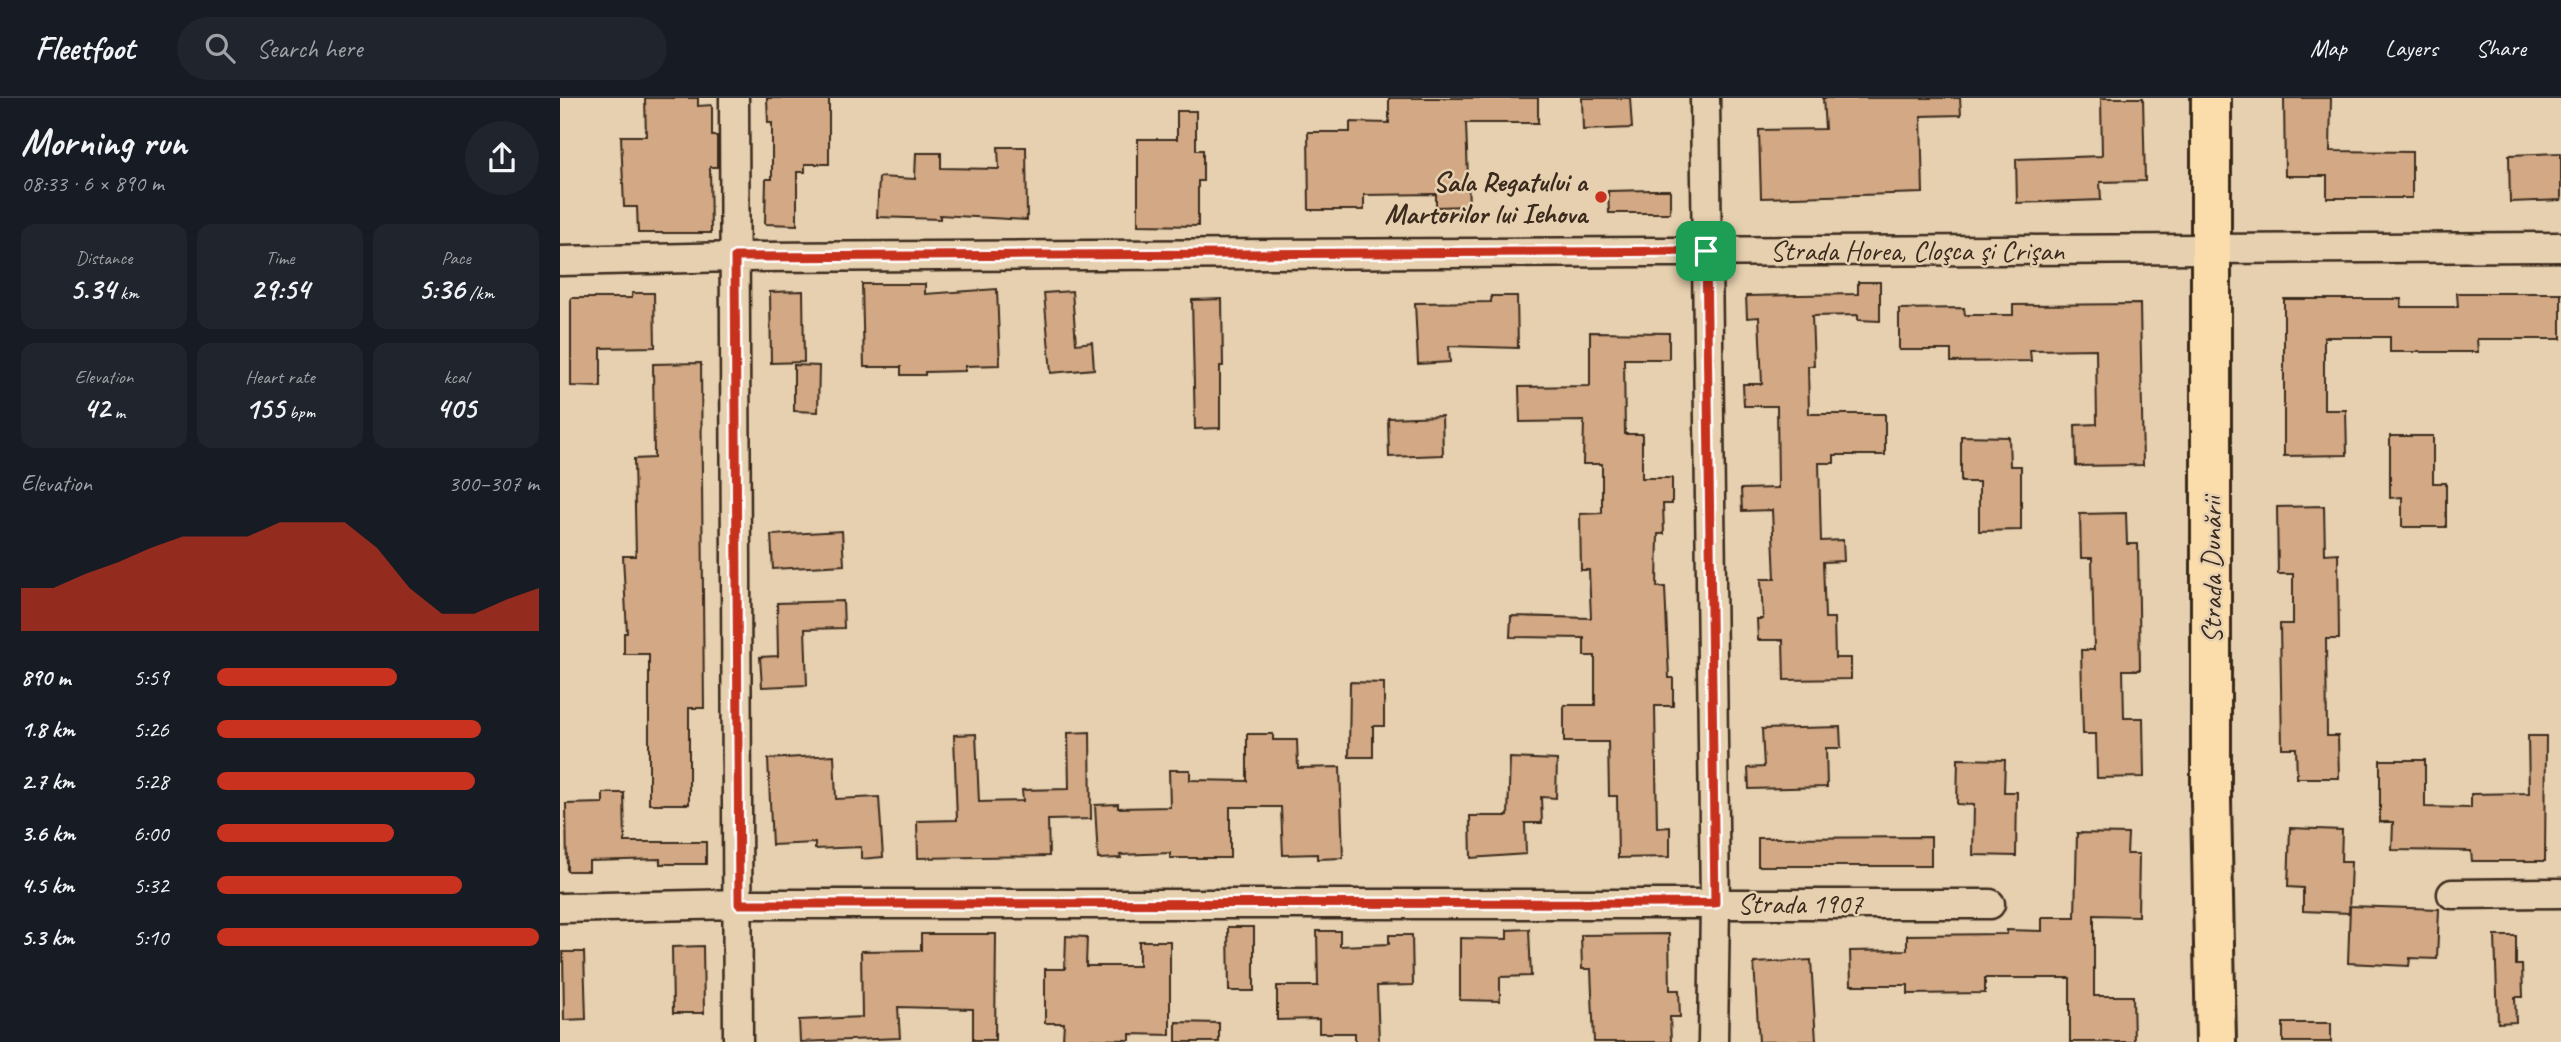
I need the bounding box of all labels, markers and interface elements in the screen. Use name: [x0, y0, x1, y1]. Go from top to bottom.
search box: [177, 17, 667, 80]
text: Fleetfoot: [35, 27, 135, 69]
icon: search: [201, 29, 239, 67]
text: Search here: [257, 32, 363, 65]
text: Map: [2310, 33, 2347, 63]
text: Layers: [2385, 33, 2438, 63]
text: Share: [2476, 33, 2526, 63]
text: Morning run: [21, 119, 187, 166]
button: share: [465, 121, 539, 195]
place label: Sala Regatului a Martorilor lui Iehova: [1385, 164, 1590, 231]
text: 08:33 · 6 × 890 m: [21, 169, 164, 198]
marker: Sala Regatului a Martorilor lui Iehova: [1593, 189, 1609, 205]
pin: [1676, 221, 1736, 281]
icon: arrive: [1687, 232, 1725, 270]
street label: Strada Horea, Cloşca şi Crişan: [1770, 233, 2065, 268]
text: Distance: [76, 246, 132, 270]
text: Time: [265, 246, 295, 270]
text: Pace: [441, 246, 471, 270]
text: 5.34: [69, 270, 115, 308]
text: 29:54: [250, 270, 310, 308]
text: 5:36: [418, 270, 465, 308]
text: km: [115, 281, 139, 305]
text: /km: [465, 281, 494, 305]
text: Elevation: [75, 365, 133, 389]
text: Heart rate: [245, 365, 315, 389]
text: kcal: [443, 365, 469, 389]
text: 42: [83, 389, 110, 427]
text: 155: [245, 389, 284, 427]
text: 405: [436, 389, 476, 427]
text: m: [110, 400, 125, 424]
text: bpm: [284, 400, 315, 424]
text: Elevation: [21, 469, 92, 498]
text: 300–307 m: [448, 469, 539, 498]
street label: Strada Dunării: [2194, 493, 2229, 643]
text: 890 m: [21, 663, 70, 692]
text: 5:59: [133, 663, 169, 692]
text: 1.8 km: [21, 715, 75, 744]
text: 5:26: [133, 715, 169, 744]
text: 2.7 km: [21, 767, 74, 796]
text: 5:28: [133, 767, 169, 796]
text: 3.6 km: [21, 819, 75, 848]
text: 6:00: [133, 819, 169, 848]
text: 4.5 km: [21, 871, 74, 900]
text: 5:32: [133, 871, 169, 900]
street label: Strada 1907: [1737, 886, 1864, 921]
text: 5.3 km: [21, 923, 74, 952]
text: 5:10: [133, 923, 169, 952]

